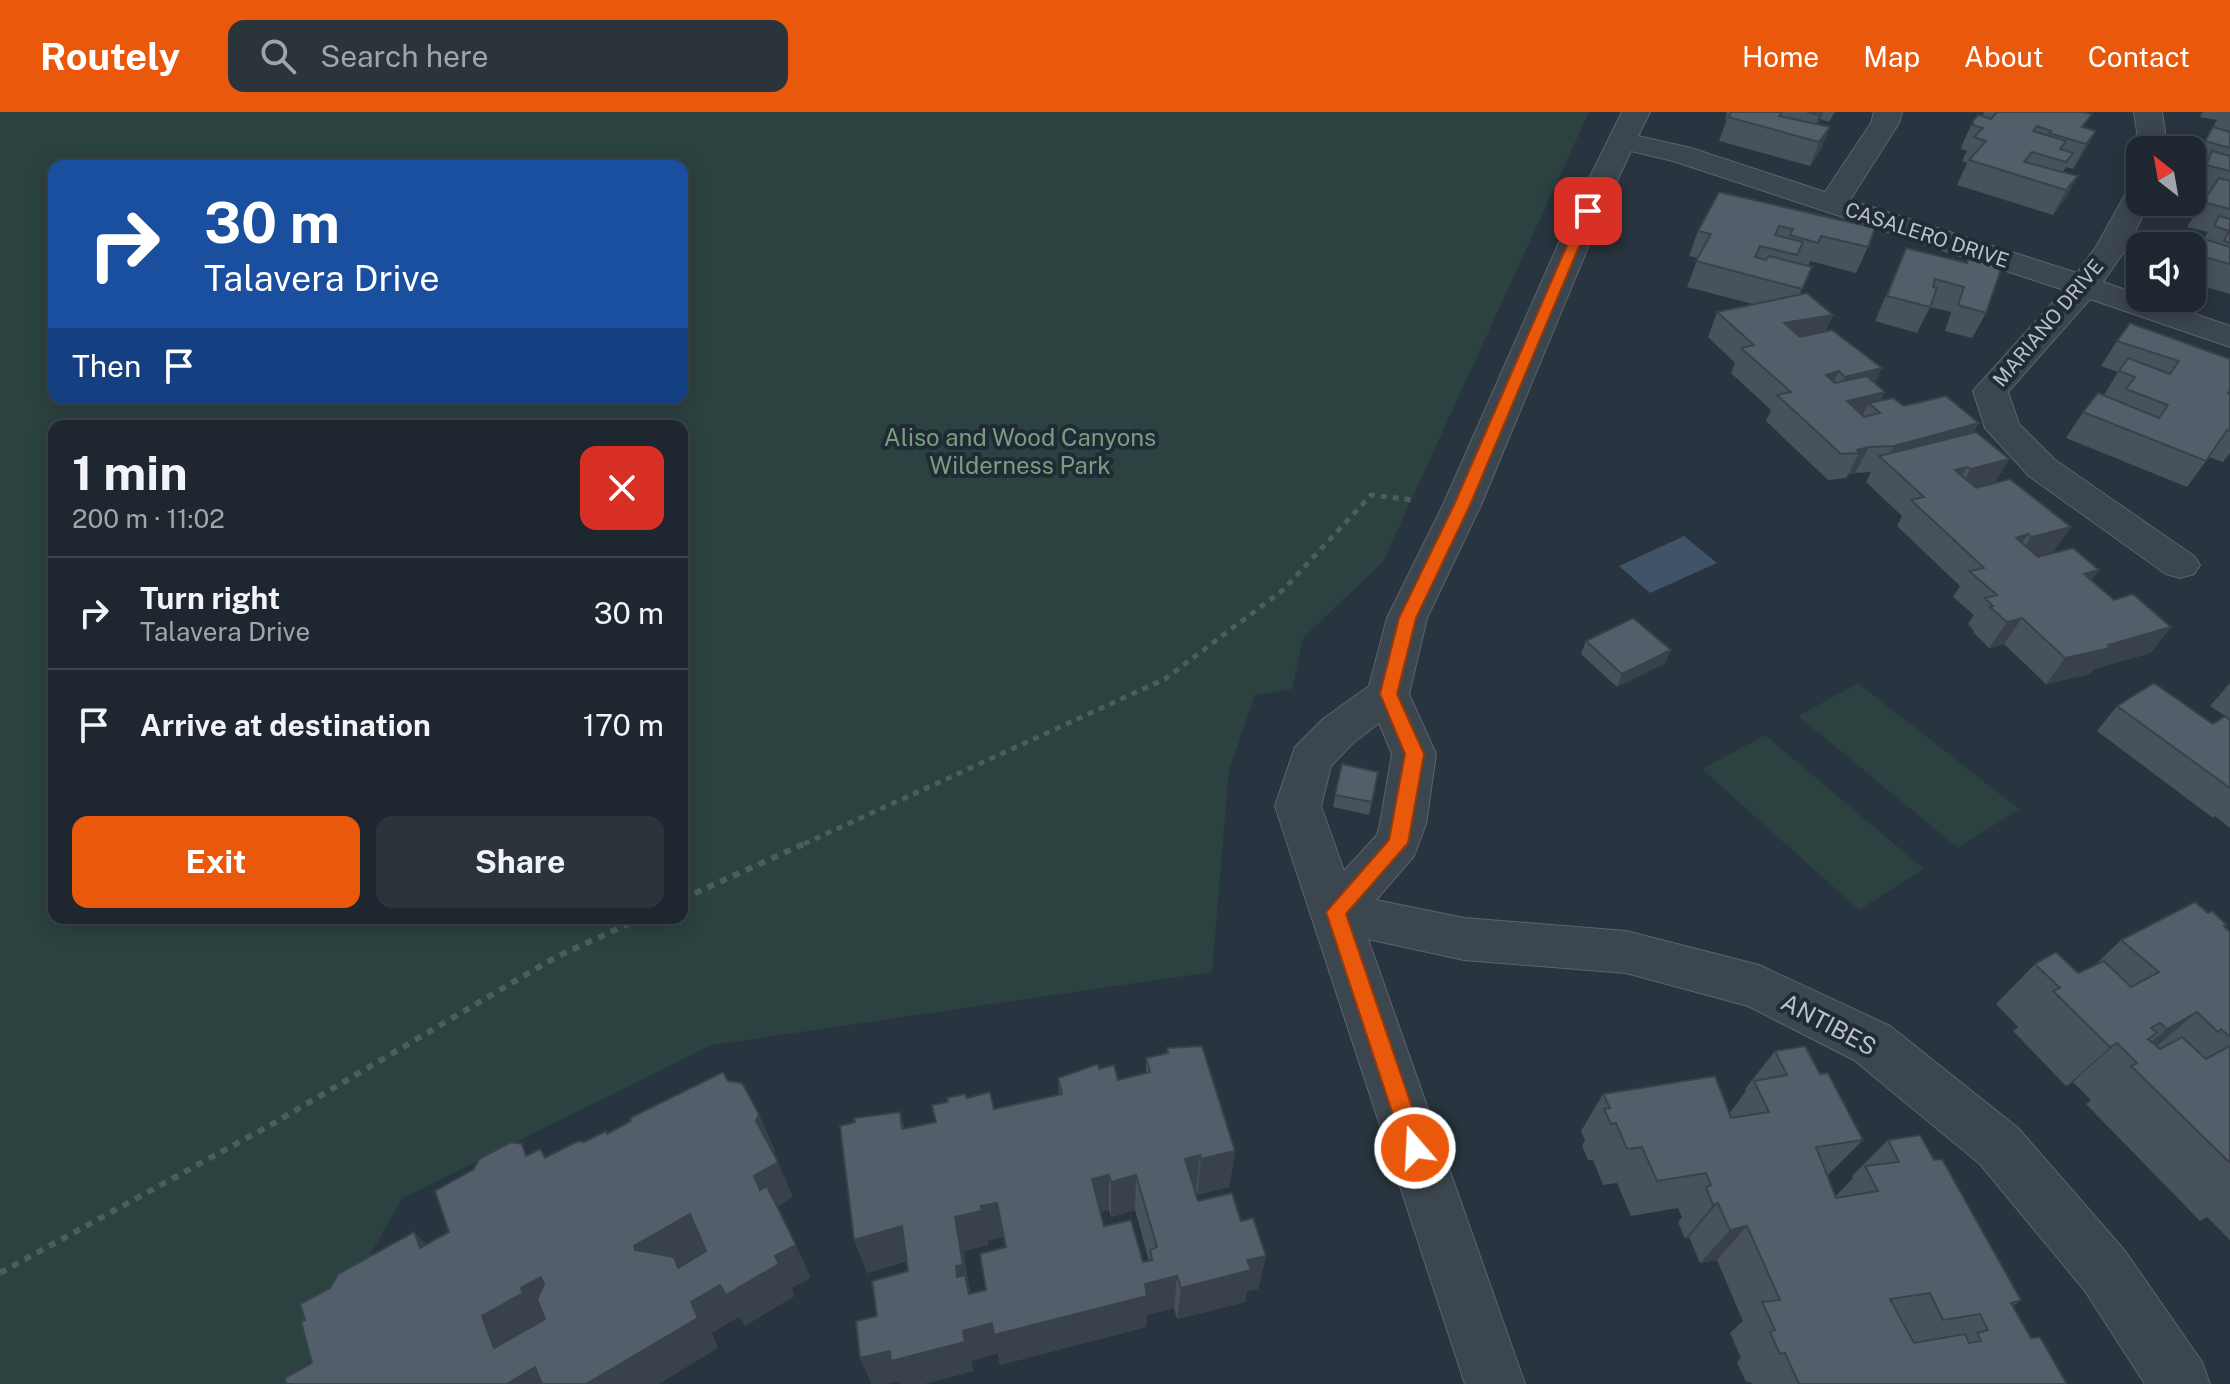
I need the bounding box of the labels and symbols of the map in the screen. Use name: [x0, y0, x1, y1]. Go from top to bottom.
north arrow: [2126, 136, 2206, 216]
pin: [1554, 177, 1622, 245]
street label: CASALERO DRIVE: [1842, 197, 2012, 273]
street label: MARIANO DRIVE: [1988, 254, 2108, 392]
park label: Aliso and Wood Canyons Wilderness Park: [884, 423, 1156, 479]
street label: ANTIBES: [1777, 987, 1881, 1061]
position arrow: [1373, 1106, 1457, 1190]

